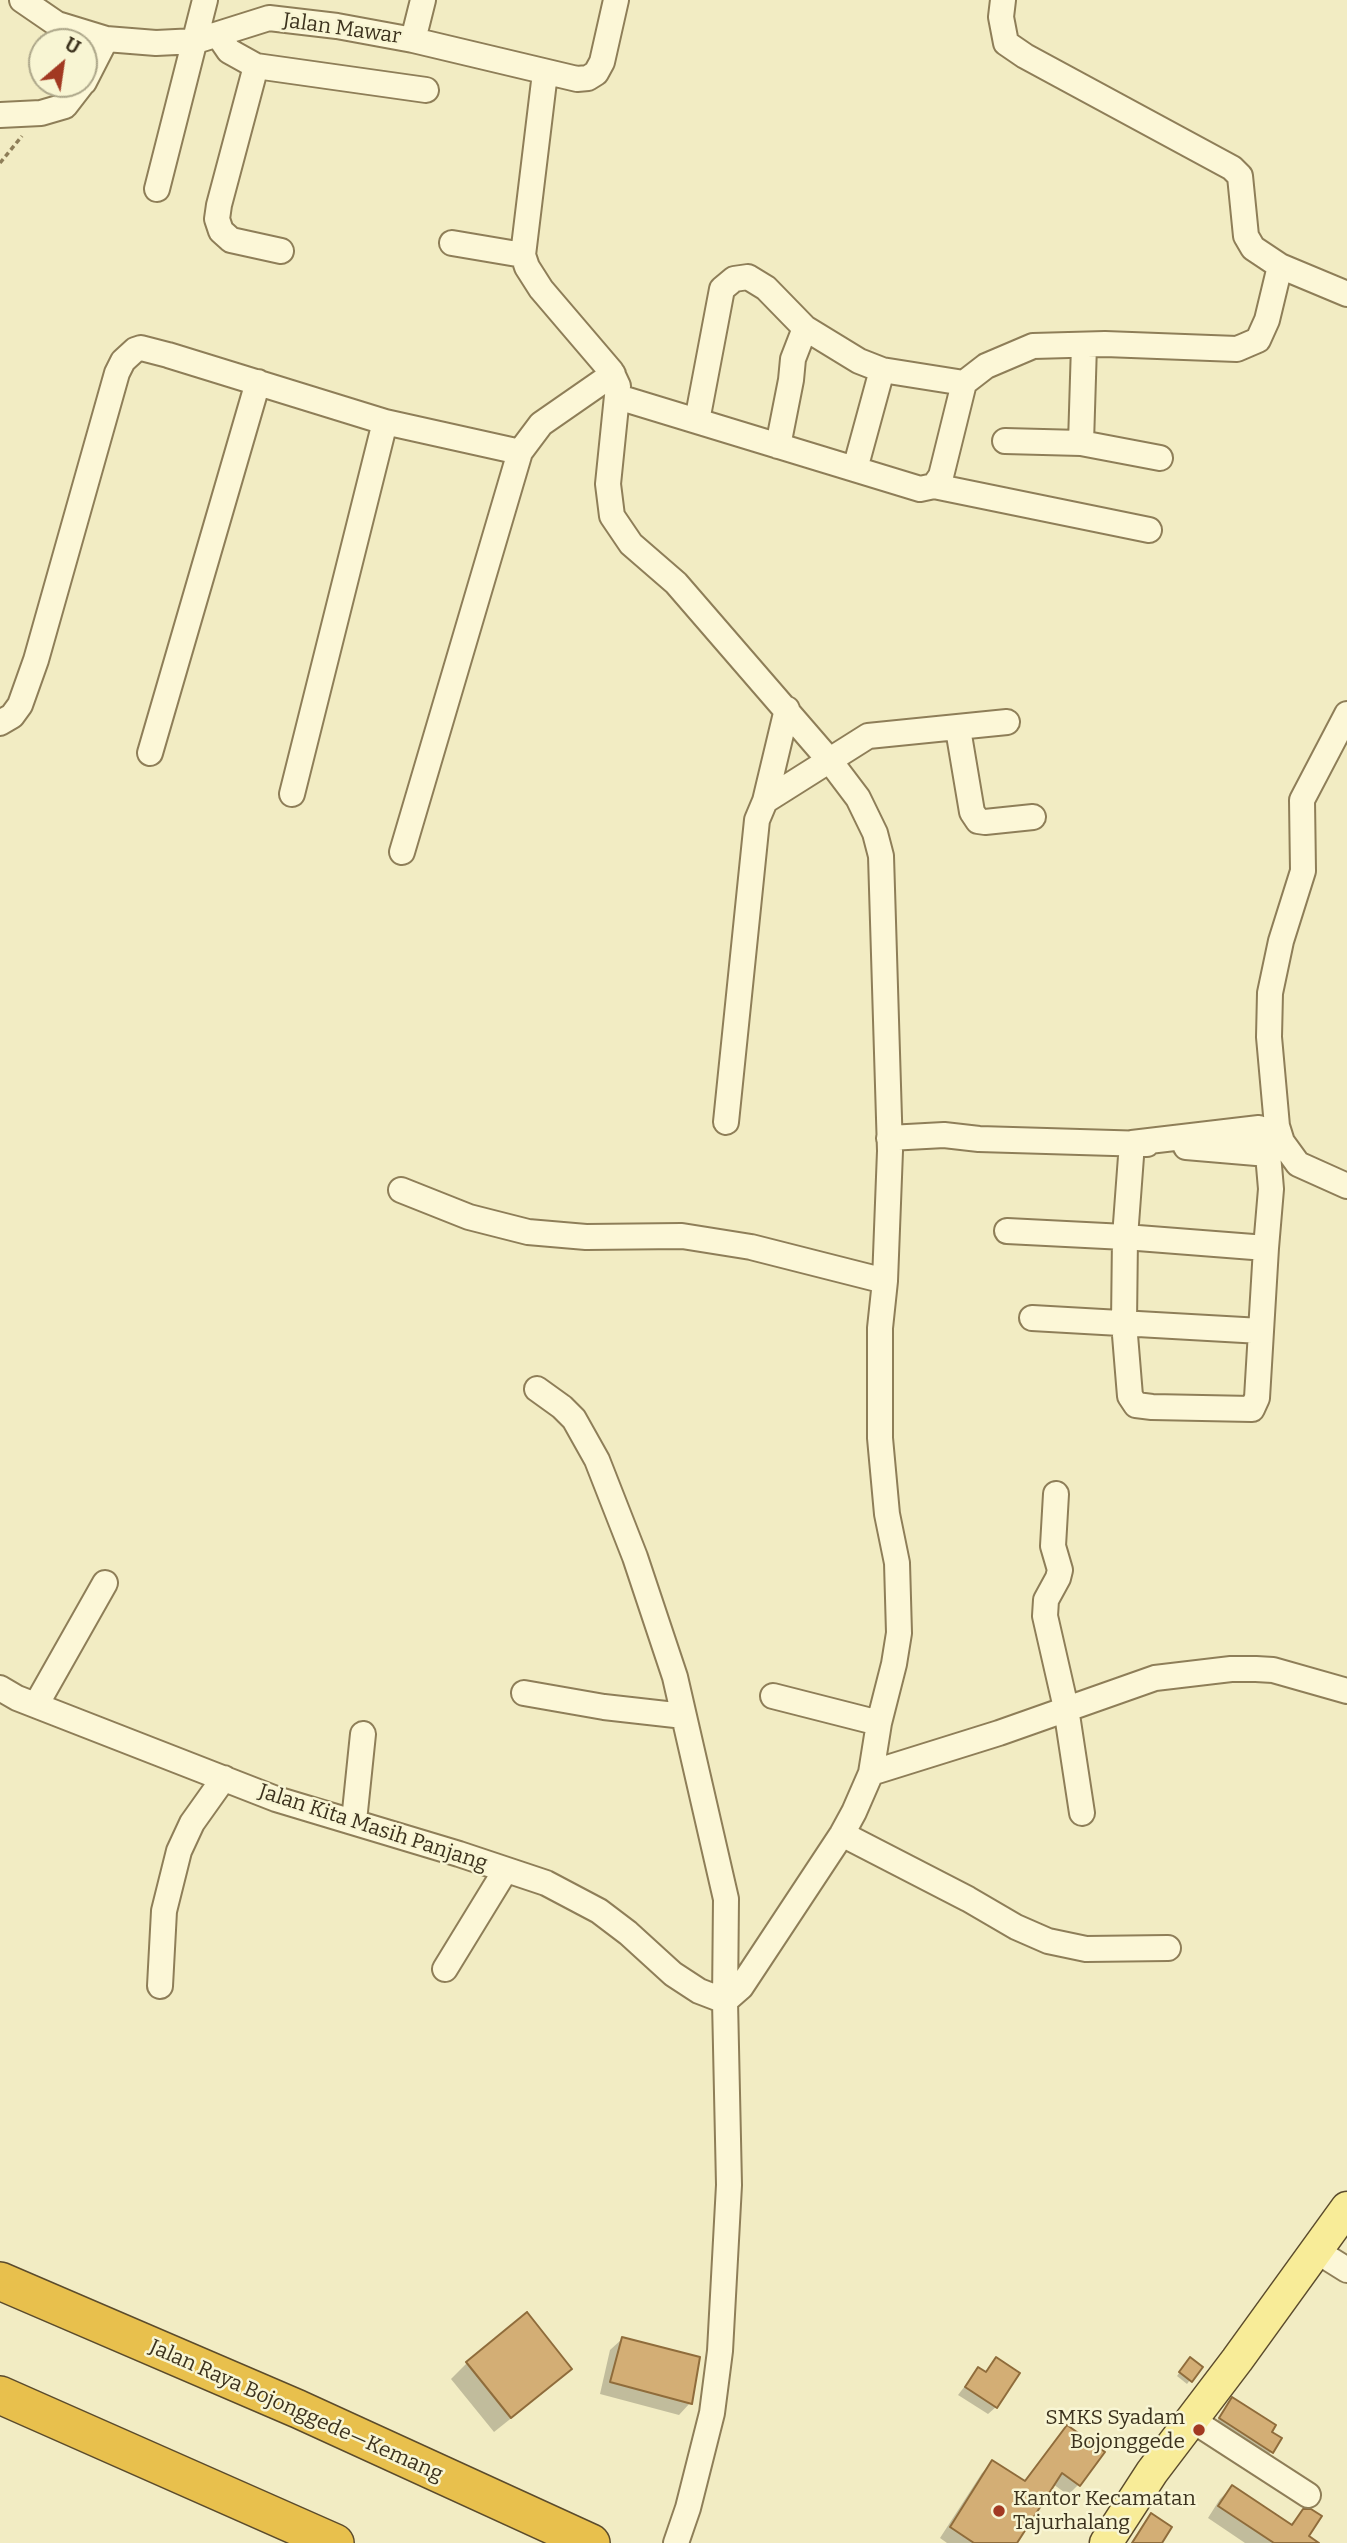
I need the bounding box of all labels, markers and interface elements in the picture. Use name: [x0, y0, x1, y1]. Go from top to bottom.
street label: Jalan Mawar: [281, 8, 403, 50]
north arrow: [28, 28, 98, 98]
text: U: [61, 32, 84, 59]
street label: Jalan Kita Masih Panjang: [255, 1779, 491, 1877]
street label: Jalan Raya Bojonggede—Kemang: [145, 2335, 447, 2487]
place label: SMKS Syadam Bojonggede: [1045, 2405, 1185, 2455]
marker: SMKS Syadam Bojonggede: [1191, 2422, 1207, 2438]
place label: Kantor Kecamatan Tajurhalang: [1013, 2486, 1196, 2536]
marker: Kantor Kecamatan Tajurhalang: [991, 2503, 1007, 2519]

